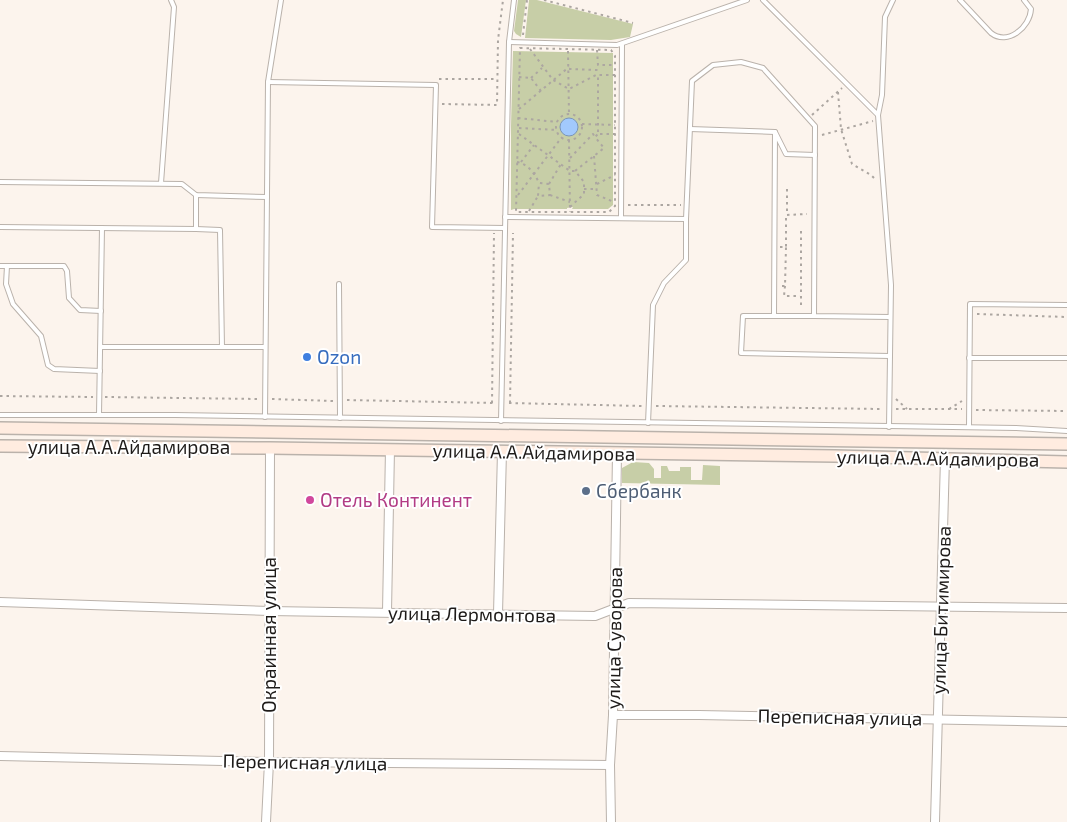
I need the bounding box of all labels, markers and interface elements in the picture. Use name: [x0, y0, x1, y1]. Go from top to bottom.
place label: Ozon: [317, 345, 361, 368]
marker: Ozon: [301, 351, 313, 363]
street label: улица А.А.Айдамирова: [28, 435, 230, 459]
street label: улица А.А.Айдамирова: [433, 438, 635, 466]
street label: улица А.А.Айдамирова: [837, 444, 1039, 472]
place label: Сбербанк: [596, 479, 682, 502]
marker: Сбербанк: [580, 485, 592, 497]
place label: Отель Континент: [320, 488, 472, 511]
marker: Отель Континент: [304, 494, 316, 506]
street label: улица Битимирова: [926, 525, 956, 695]
street label: Окраинная улица: [257, 557, 281, 713]
street label: улица Суворова: [601, 567, 627, 709]
street label: улица Лермонтова: [388, 601, 556, 627]
street label: Переписная улица: [757, 704, 923, 730]
street label: Переписная улица: [222, 749, 388, 775]

